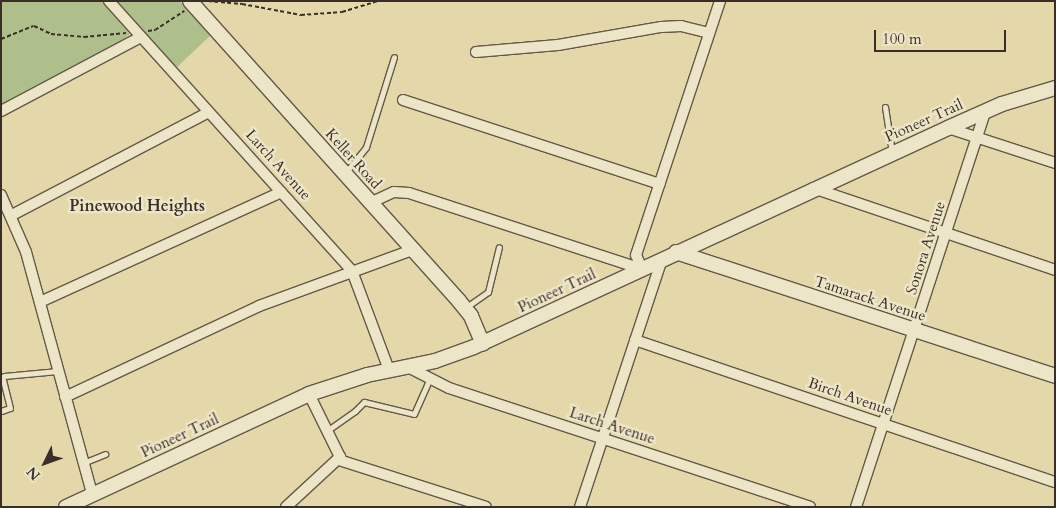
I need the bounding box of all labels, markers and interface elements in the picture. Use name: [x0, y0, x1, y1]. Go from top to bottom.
scale bar: [876, 20, 1008, 52]
text: 100 m: [882, 29, 922, 49]
street label: Pioneer Trail: [882, 96, 966, 146]
street label: Keller Road: [321, 125, 385, 193]
street label: Larch Avenue: [242, 126, 314, 204]
district label: Pinewood Heights: [69, 196, 205, 216]
street label: Sonora Avenue: [902, 199, 950, 297]
street label: Pioneer Trail: [515, 265, 599, 317]
street label: Tamarack Avenue: [812, 272, 928, 326]
street label: Birch Avenue: [806, 374, 894, 420]
street label: Larch Avenue: [567, 404, 657, 448]
street label: Pioneer Trail: [138, 410, 222, 462]
north arrow: [20, 438, 70, 488]
text: N: [22, 462, 45, 484]

